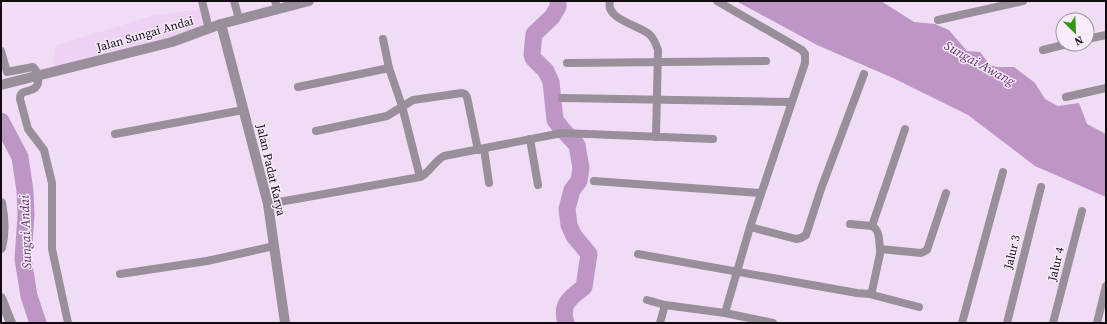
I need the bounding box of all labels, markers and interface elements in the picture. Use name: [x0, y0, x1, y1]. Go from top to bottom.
street label: Jalan Sungai Andai: [94, 12, 196, 56]
north arrow: [1055, 12, 1095, 52]
text: N: [1072, 32, 1086, 49]
water label: Sungai Awang: [941, 37, 1019, 90]
street label: Jalan Padat Karya: [252, 122, 290, 218]
water label: Sungai Andai: [16, 195, 35, 269]
street label: Jalur 3: [1000, 233, 1024, 272]
street label: Jalur 4: [1044, 245, 1068, 284]

